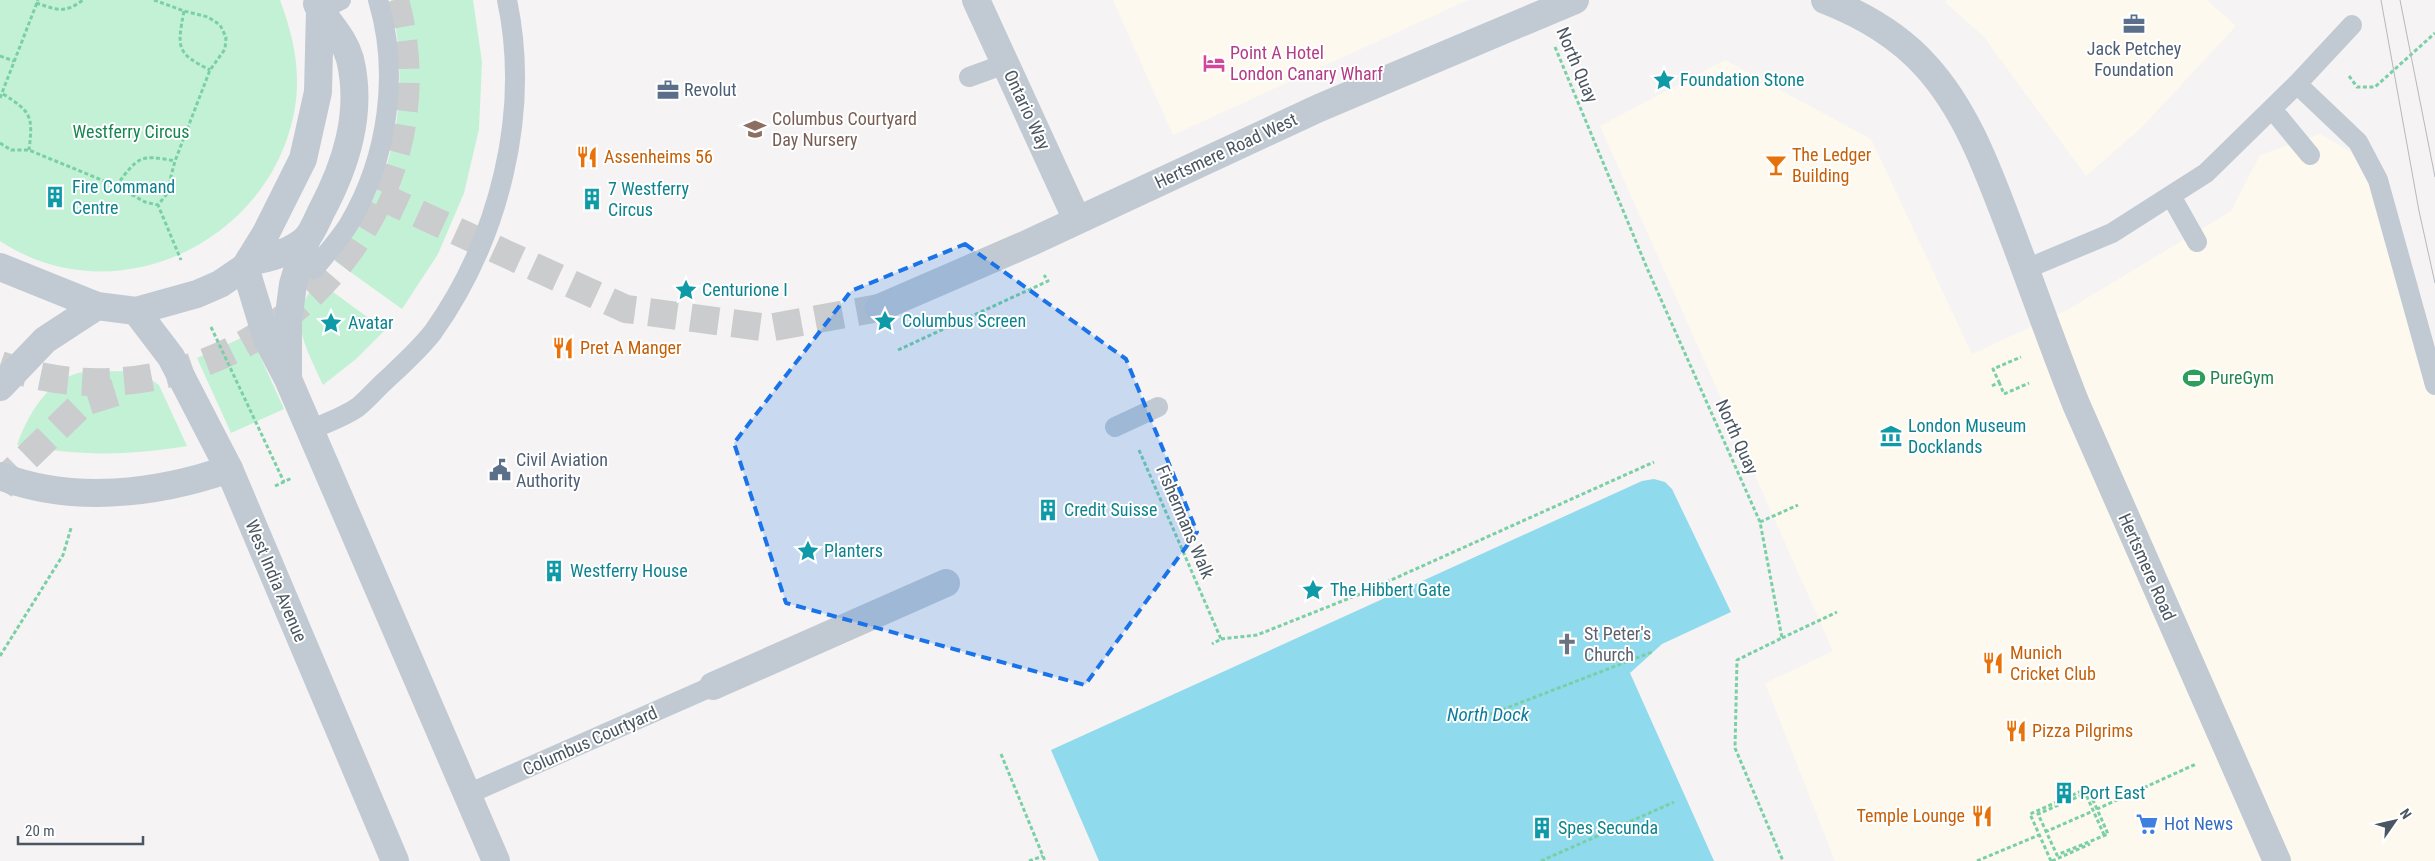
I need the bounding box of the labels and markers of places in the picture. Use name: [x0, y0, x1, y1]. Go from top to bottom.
office icon: Jack Petchey Foundation: [2121, 11, 2147, 37]
place label: Jack Petchey Foundation: [2087, 38, 2182, 80]
place label: Point A Hotel London Canary Wharf: [1230, 42, 1383, 84]
hotel icon: Point A Hotel London Canary Wharf: [1201, 50, 1227, 76]
place icon: Foundation Stone: [1651, 67, 1677, 93]
place label: Foundation Stone: [1680, 69, 1805, 90]
office icon: Revolut: [655, 77, 681, 103]
place label: Revolut: [684, 79, 737, 100]
place label: Columbus Courtyard Day Nursery: [772, 108, 917, 150]
school or university icon: Columbus Courtyard Day Nursery: [742, 116, 768, 142]
restaurant icon: Assenheims 56: [574, 144, 600, 170]
place label: The Ledger Building: [1792, 144, 1872, 186]
place label: Assenheims 56: [604, 146, 713, 167]
bar icon: The Ledger Building: [1763, 152, 1789, 178]
place label: Fire Command Centre: [72, 176, 175, 218]
place label: 7 Westferry Circus: [608, 178, 689, 220]
building icon: Fire Command Centre: [42, 184, 68, 210]
building icon: 7 Westferry Circus: [579, 186, 605, 212]
place icon: Centurione I: [673, 277, 699, 303]
place label: Centurione I: [702, 279, 788, 300]
place icon: Columbus Screen: [872, 308, 898, 334]
place icon: Avatar: [318, 310, 344, 336]
place label: Columbus Screen: [902, 310, 1026, 331]
place label: Avatar: [348, 312, 394, 333]
restaurant icon: Pret A Manger: [550, 335, 576, 361]
place label: Pret A Manger: [580, 337, 682, 358]
sports icon: PureGym: [2181, 365, 2207, 391]
place label: PureGym: [2210, 367, 2274, 388]
place label: London Museum Docklands: [1908, 415, 2026, 457]
museum icon: London Museum Docklands: [1878, 423, 1904, 449]
place label: Civil Aviation Authority: [516, 449, 608, 491]
public building icon: Civil Aviation Authority: [487, 457, 513, 483]
building icon: Credit Suisse: [1035, 497, 1061, 523]
place label: Credit Suisse: [1064, 499, 1158, 520]
place icon: Planters: [795, 538, 821, 564]
place label: Planters: [824, 540, 883, 561]
building icon: Westferry House: [541, 558, 567, 584]
place label: Westferry House: [570, 560, 688, 581]
place icon: The Hibbert Gate: [1300, 577, 1326, 603]
place label: The Hibbert Gate: [1330, 579, 1451, 600]
place label: St Peter's Church: [1584, 623, 1651, 665]
church icon: St Peter's Church: [1554, 631, 1580, 657]
place label: Munich Cricket Club: [2010, 642, 2096, 684]
restaurant icon: Munich Cricket Club: [1980, 650, 2006, 676]
restaurant icon: Pizza Pilgrims: [2003, 718, 2029, 744]
place label: Pizza Pilgrims: [2032, 720, 2133, 741]
building icon: Port East: [2051, 780, 2077, 806]
place label: Port East: [2080, 782, 2145, 803]
restaurant icon: Temple Lounge: [1969, 803, 1995, 829]
place label: Temple Lounge: [1857, 805, 1965, 826]
supermarket icon: Hot News: [2134, 811, 2160, 837]
place label: Hot News: [2164, 813, 2233, 834]
building icon: Spes Secunda: [1529, 815, 1555, 841]
place label: Spes Secunda: [1558, 817, 1658, 838]

